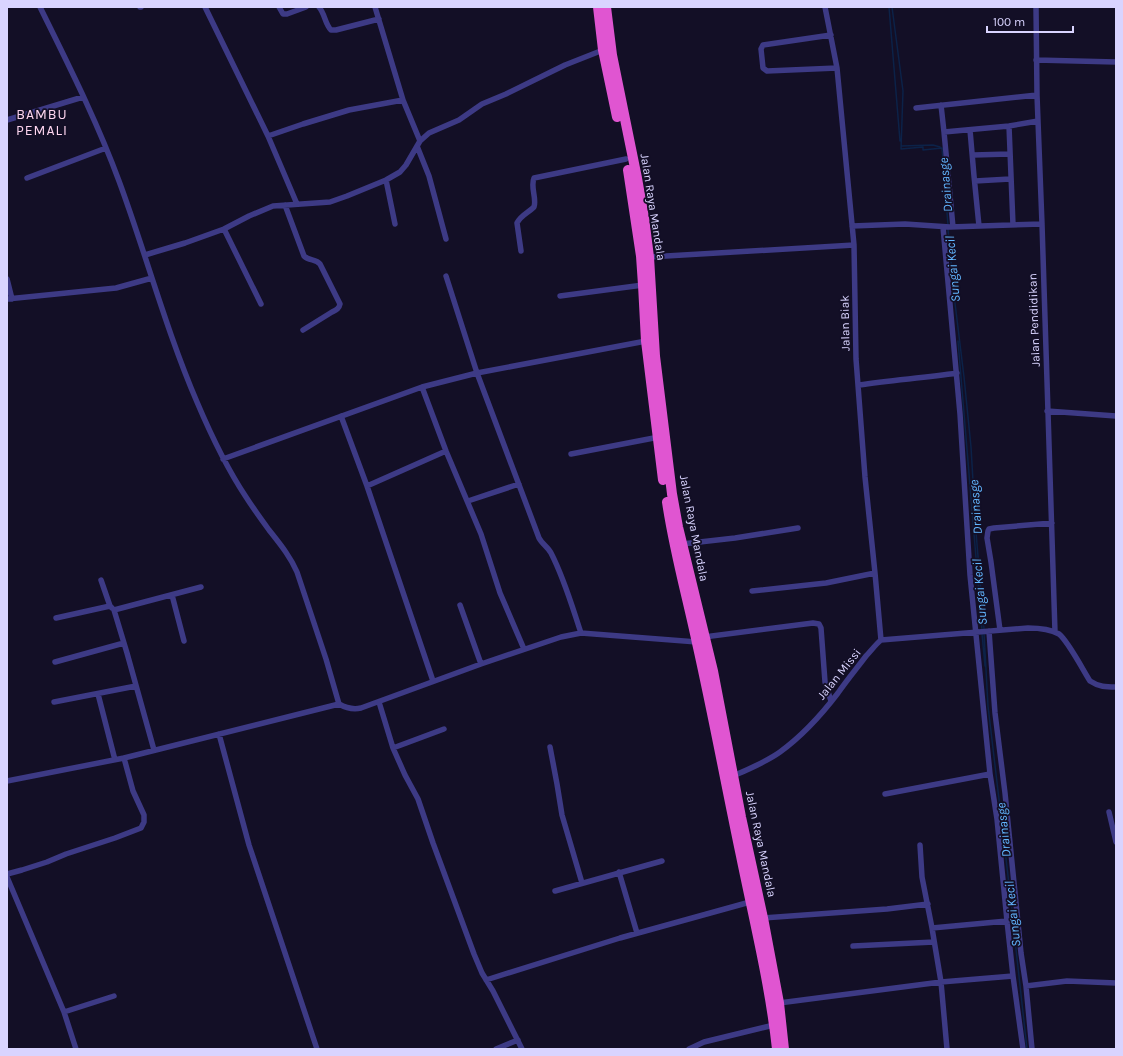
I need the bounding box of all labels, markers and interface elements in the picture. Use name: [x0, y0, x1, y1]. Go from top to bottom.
scale bar: [987, 8, 1073, 34]
text: 100 m: [993, 15, 1025, 29]
district label: BAMBU PEMALI: [16, 106, 68, 139]
street label: Jalan Raya Mandala: [638, 152, 668, 262]
water label: Drainasge: [936, 157, 955, 213]
water label: Sungai Kecil: [942, 235, 963, 303]
street label: Jalan Pendidikan: [1025, 273, 1043, 367]
street label: Jalan Biak: [838, 295, 852, 351]
street label: Jalan Raya Mandala: [677, 474, 711, 582]
water label: Drainasge: [966, 479, 985, 535]
water label: Sungai Kecil: [969, 558, 990, 626]
street label: Jalan Missi: [814, 646, 864, 702]
street label: Jalan Raya Mandala: [743, 790, 779, 898]
water label: Drainasge: [993, 802, 1014, 858]
water label: Sungai Kecil: [1002, 880, 1023, 948]

